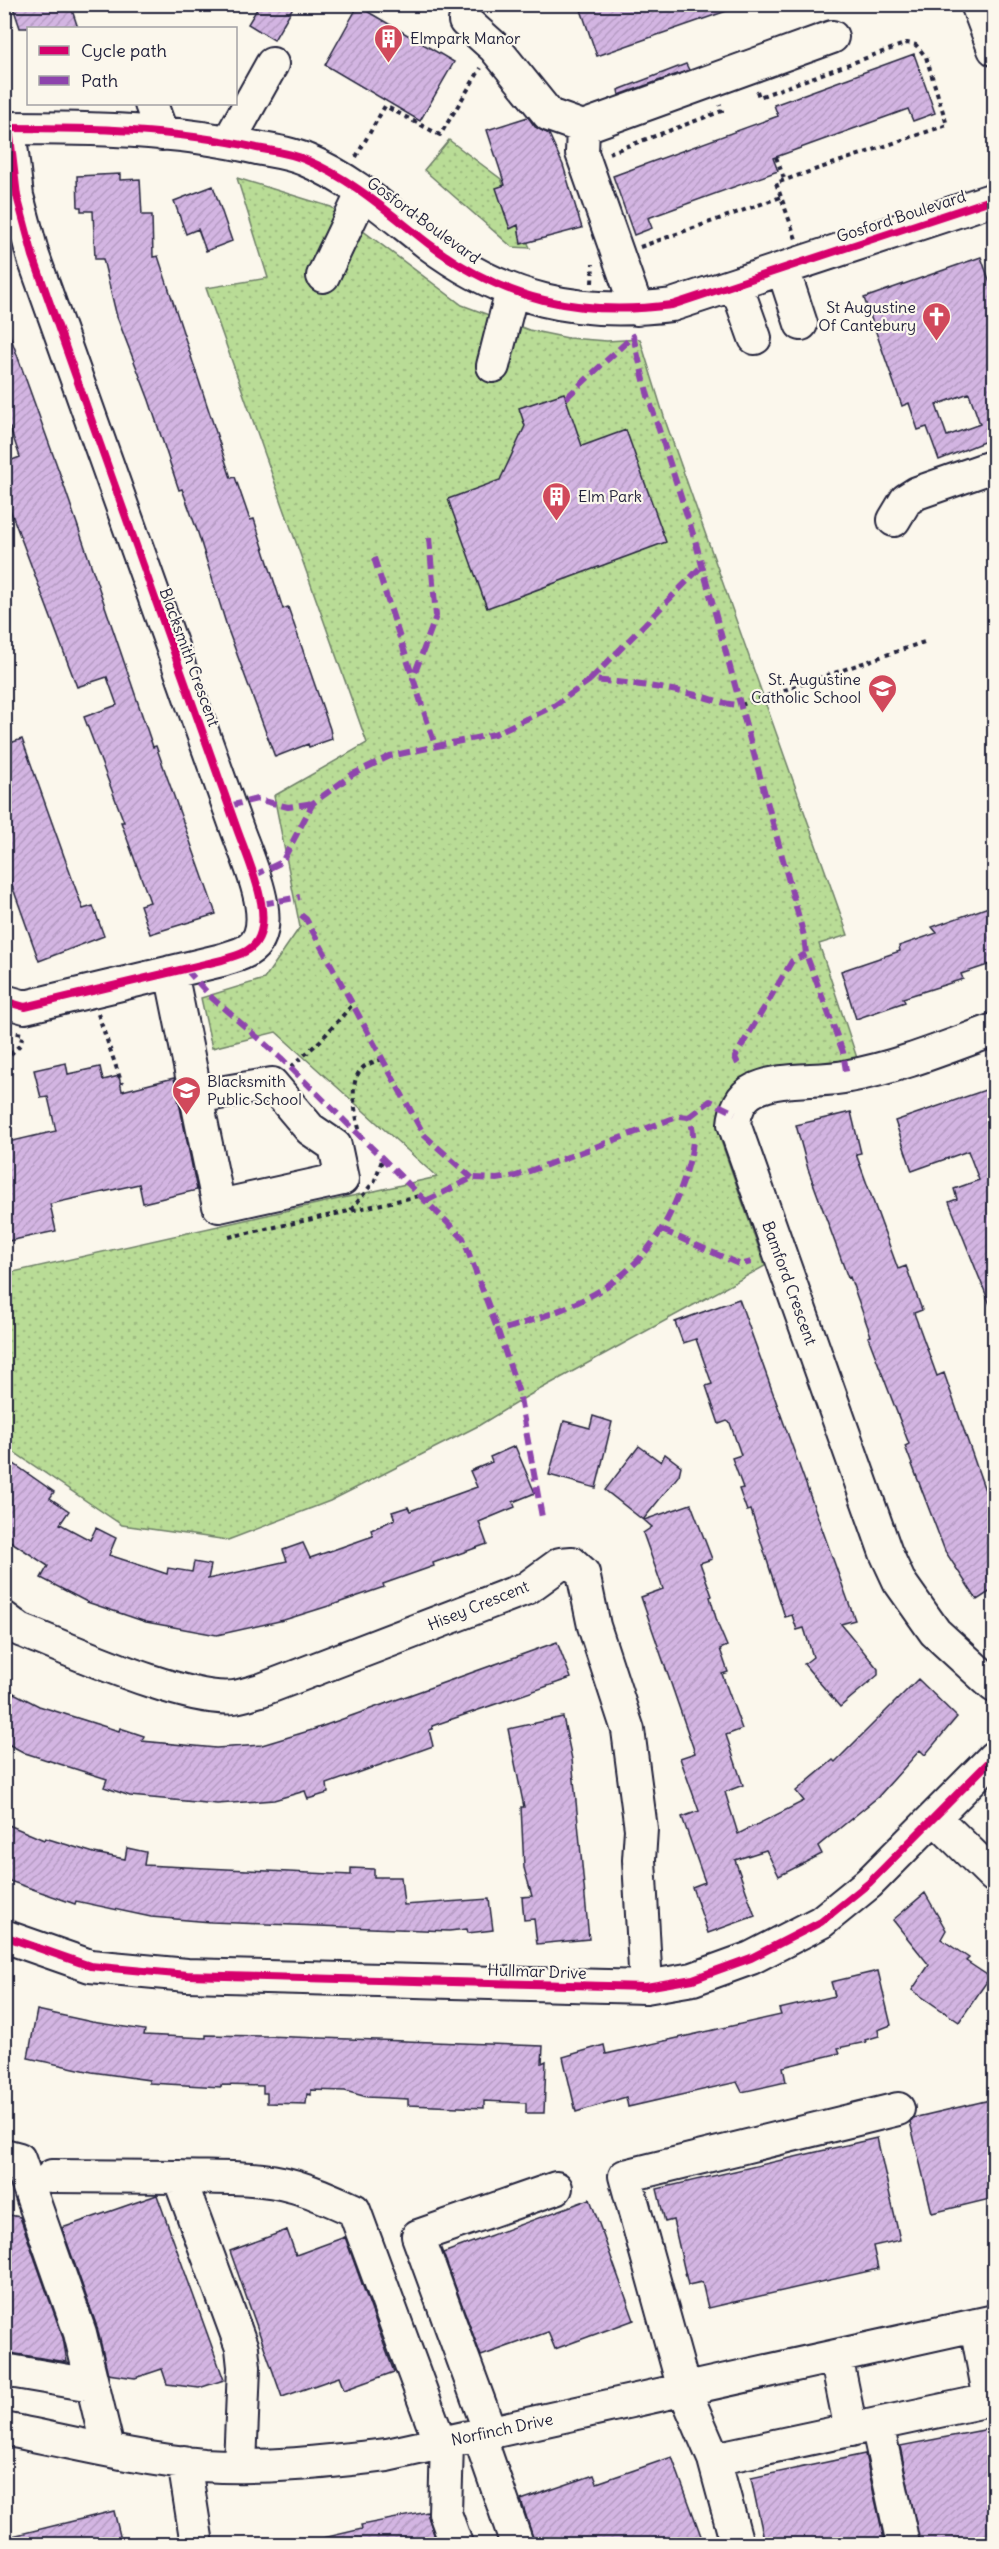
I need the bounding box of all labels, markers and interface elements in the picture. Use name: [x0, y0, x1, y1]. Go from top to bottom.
building icon: Elmpark Manor: [373, 22, 405, 64]
legend: [27, 27, 237, 105]
place label: Elmpark Manor: [410, 28, 521, 48]
text: Cycle path: [81, 39, 167, 62]
text: Path: [81, 69, 118, 92]
street label: Gosford Boulevard: [364, 172, 484, 268]
street label: Gosford Boulevard: [834, 186, 968, 246]
place label: St Augustine Of Cantebury: [818, 297, 916, 335]
church icon: St Augustine Of Cantebury: [921, 300, 953, 342]
building icon: Elm Park: [541, 480, 573, 522]
place label: Elm Park: [578, 486, 642, 506]
street label: Blacksmith Crescent: [156, 585, 225, 730]
place label: St. Augustine Catholic School: [751, 669, 861, 707]
school or university icon: St. Augustine Catholic School: [866, 672, 898, 714]
place label: Blacksmith Public School: [207, 1071, 302, 1109]
school or university icon: Blacksmith Public School: [170, 1074, 202, 1116]
street label: Bamford Crescent: [758, 1218, 822, 1348]
street label: Hisey Crescent: [425, 1575, 532, 1634]
street label: Hullmar Drive: [487, 1959, 587, 1983]
street label: Norfinch Drive: [449, 2408, 555, 2450]

